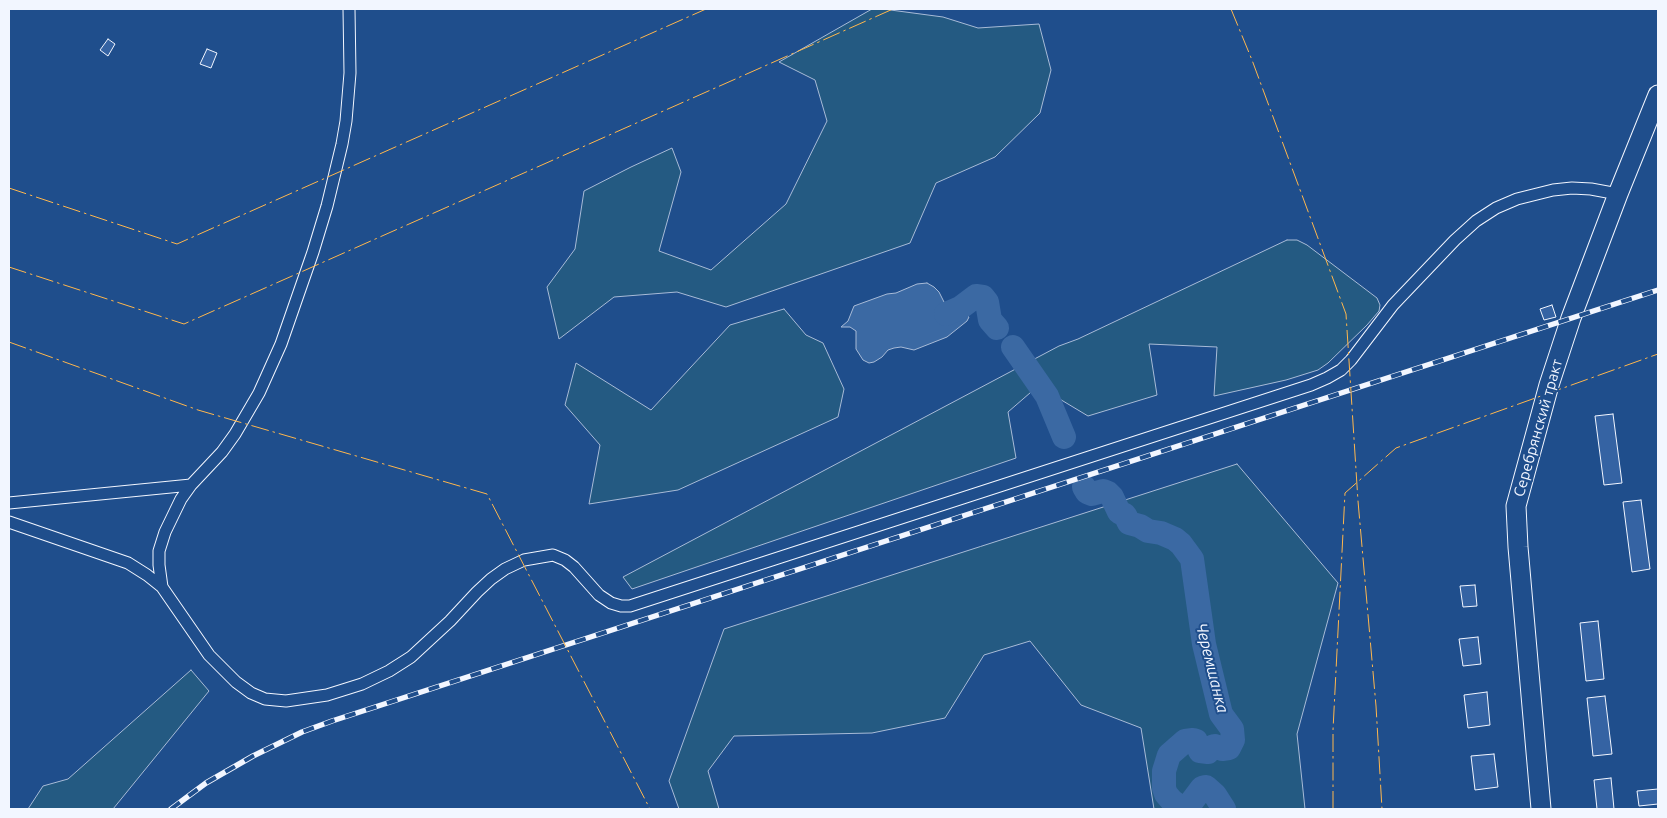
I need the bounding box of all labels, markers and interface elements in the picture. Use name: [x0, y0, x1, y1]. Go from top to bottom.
street label: Серебрянский тракт: [1510, 357, 1566, 499]
water label: Черемшанка: [1192, 621, 1232, 715]

